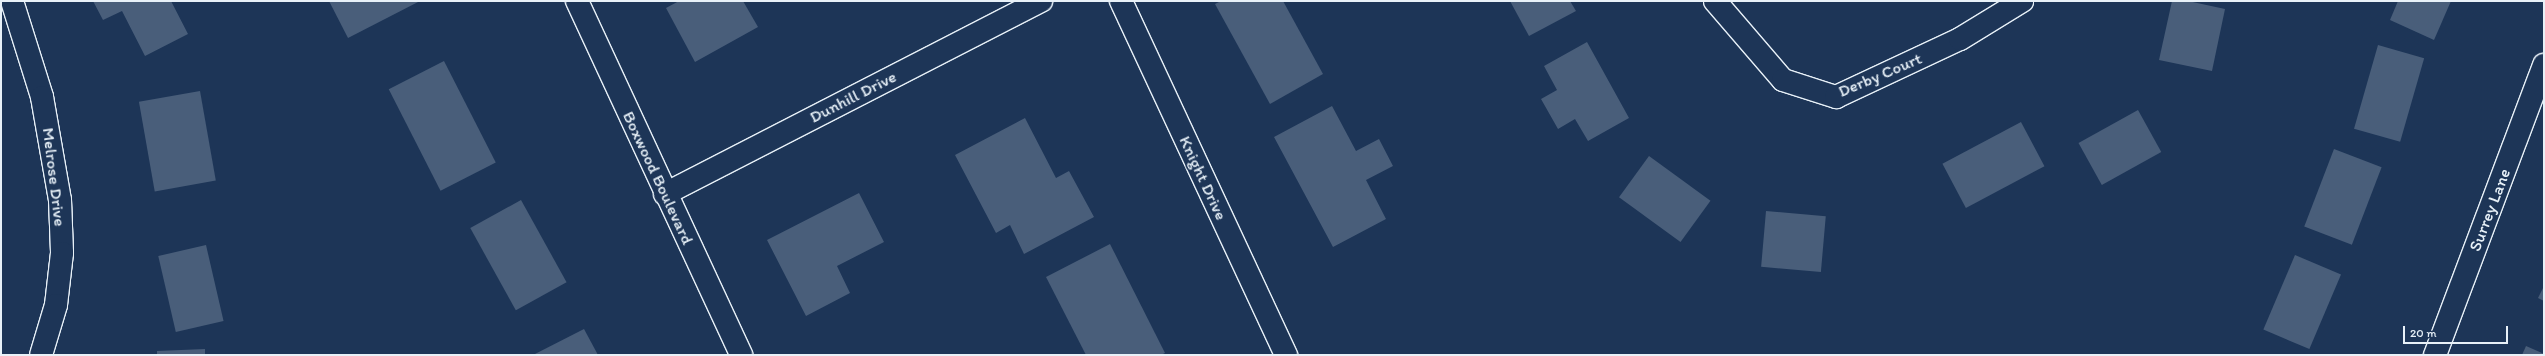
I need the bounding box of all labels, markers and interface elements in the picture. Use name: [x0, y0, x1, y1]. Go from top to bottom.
street label: Derby Court: [1835, 48, 1925, 102]
street label: Dunhill Drive: [806, 66, 900, 128]
street label: Boxwood Boulevard: [618, 108, 698, 248]
street label: Melrose Drive: [38, 126, 70, 228]
street label: Knight Drive: [1175, 133, 1231, 223]
street label: Surrey Lane: [2465, 166, 2515, 254]
scale bar: [2405, 318, 2510, 344]
text: 20 m: [2410, 326, 2437, 340]

